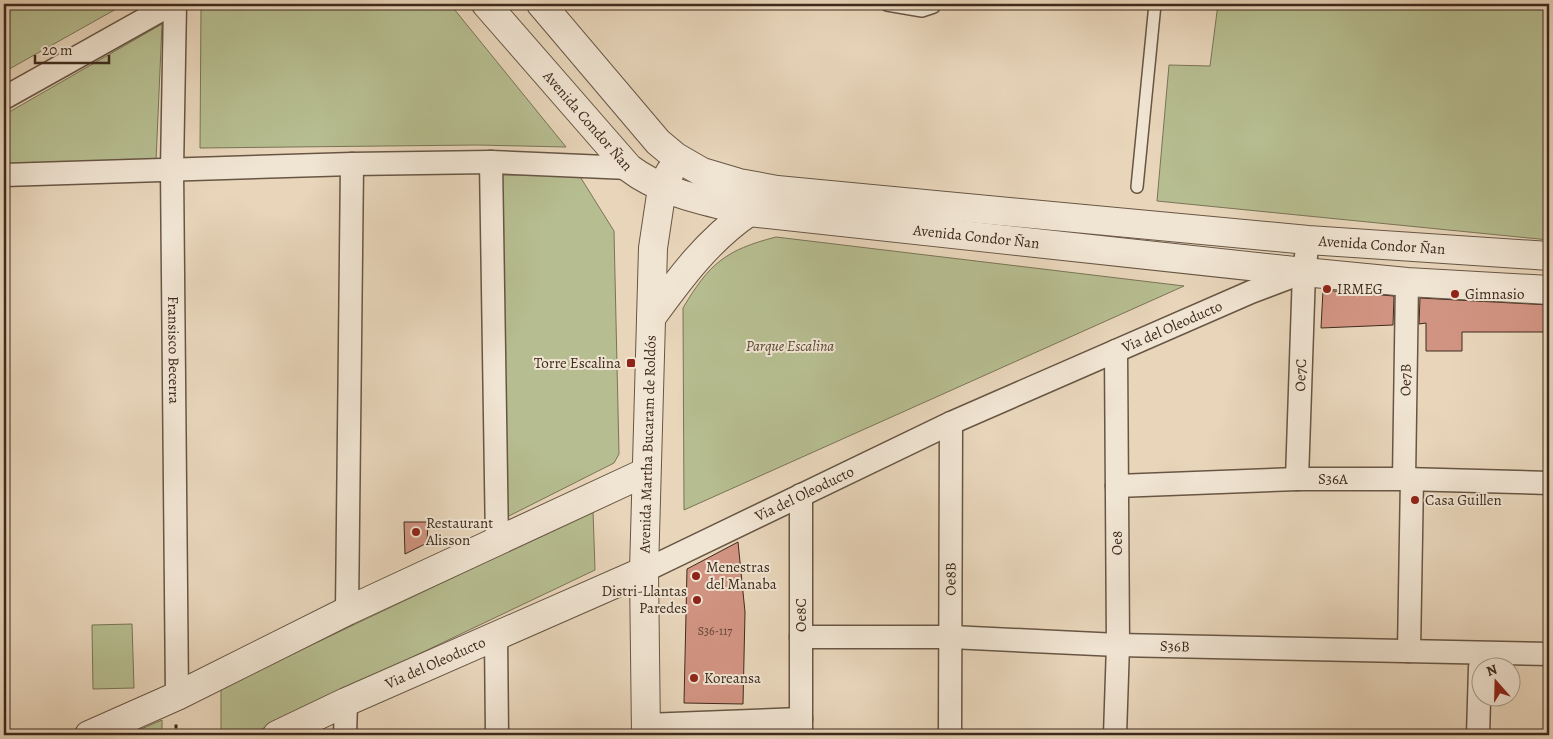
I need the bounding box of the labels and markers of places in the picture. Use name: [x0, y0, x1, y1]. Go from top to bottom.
place label: IRMEG: [1337, 279, 1383, 299]
marker: IRMEG: [1321, 283, 1333, 295]
place label: Gimnasio: [1465, 284, 1524, 304]
marker: Gimnasio: [1449, 288, 1461, 300]
place label: Torre Escalina: [534, 353, 621, 373]
marker: Torre Escalina: [625, 357, 637, 369]
place label: Casa Guillen: [1425, 490, 1502, 510]
marker: Casa Guillen: [1409, 494, 1421, 506]
place label: Restaurant Alisson: [425, 513, 493, 550]
marker: Restaurant Alisson: [410, 526, 422, 538]
place label: Menestras del Manaba: [706, 557, 777, 594]
marker: Menestras del Manaba: [690, 570, 702, 582]
place label: Distri-Llantas Paredes: [602, 581, 687, 618]
marker: Distri-Llantas Paredes: [691, 594, 703, 606]
place label: Koreansa: [704, 668, 761, 688]
marker: Koreansa: [688, 672, 700, 684]

